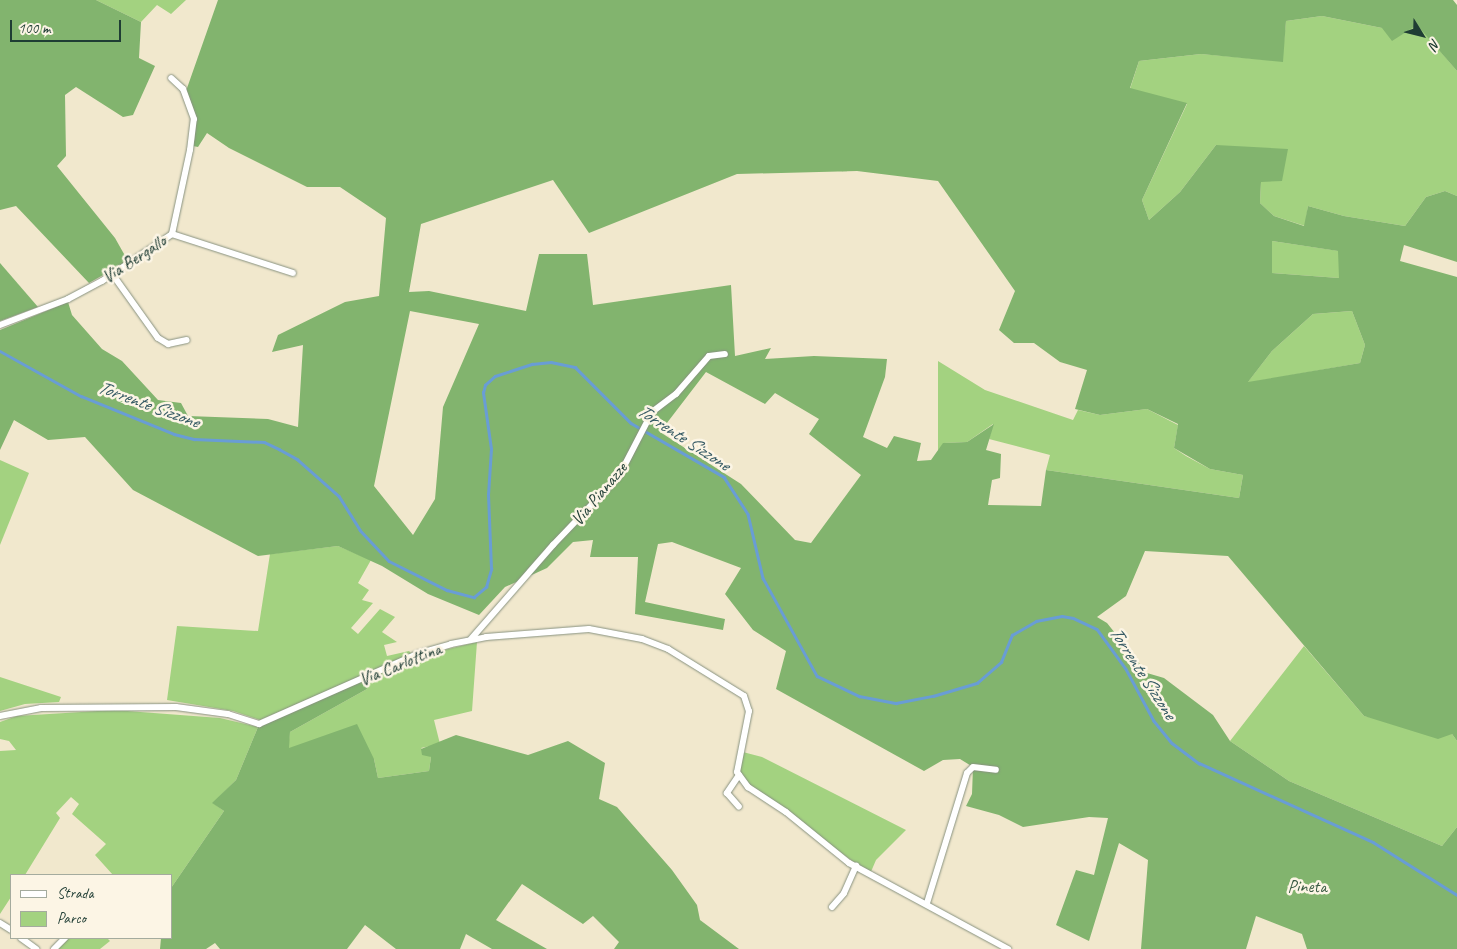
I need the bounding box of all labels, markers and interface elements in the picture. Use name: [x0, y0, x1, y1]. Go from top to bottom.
scale bar: [12, 10, 124, 42]
north arrow: [1397, 10, 1447, 60]
text: 100 m: [18, 19, 50, 38]
text: N: [1425, 36, 1444, 53]
street label: Via Bergallo: [98, 230, 170, 288]
water label: Torrente Sizzone: [94, 376, 202, 434]
water label: Torrente Sizzone: [632, 400, 734, 476]
street label: Via Pianazze: [566, 458, 632, 530]
water label: Torrente Sizzone: [1104, 622, 1180, 724]
street label: Via Carlottina: [356, 638, 444, 690]
legend: [10, 874, 172, 939]
park label: Pineta: [1287, 875, 1327, 897]
text: Strada: [57, 884, 93, 903]
text: Parco: [57, 909, 86, 928]

